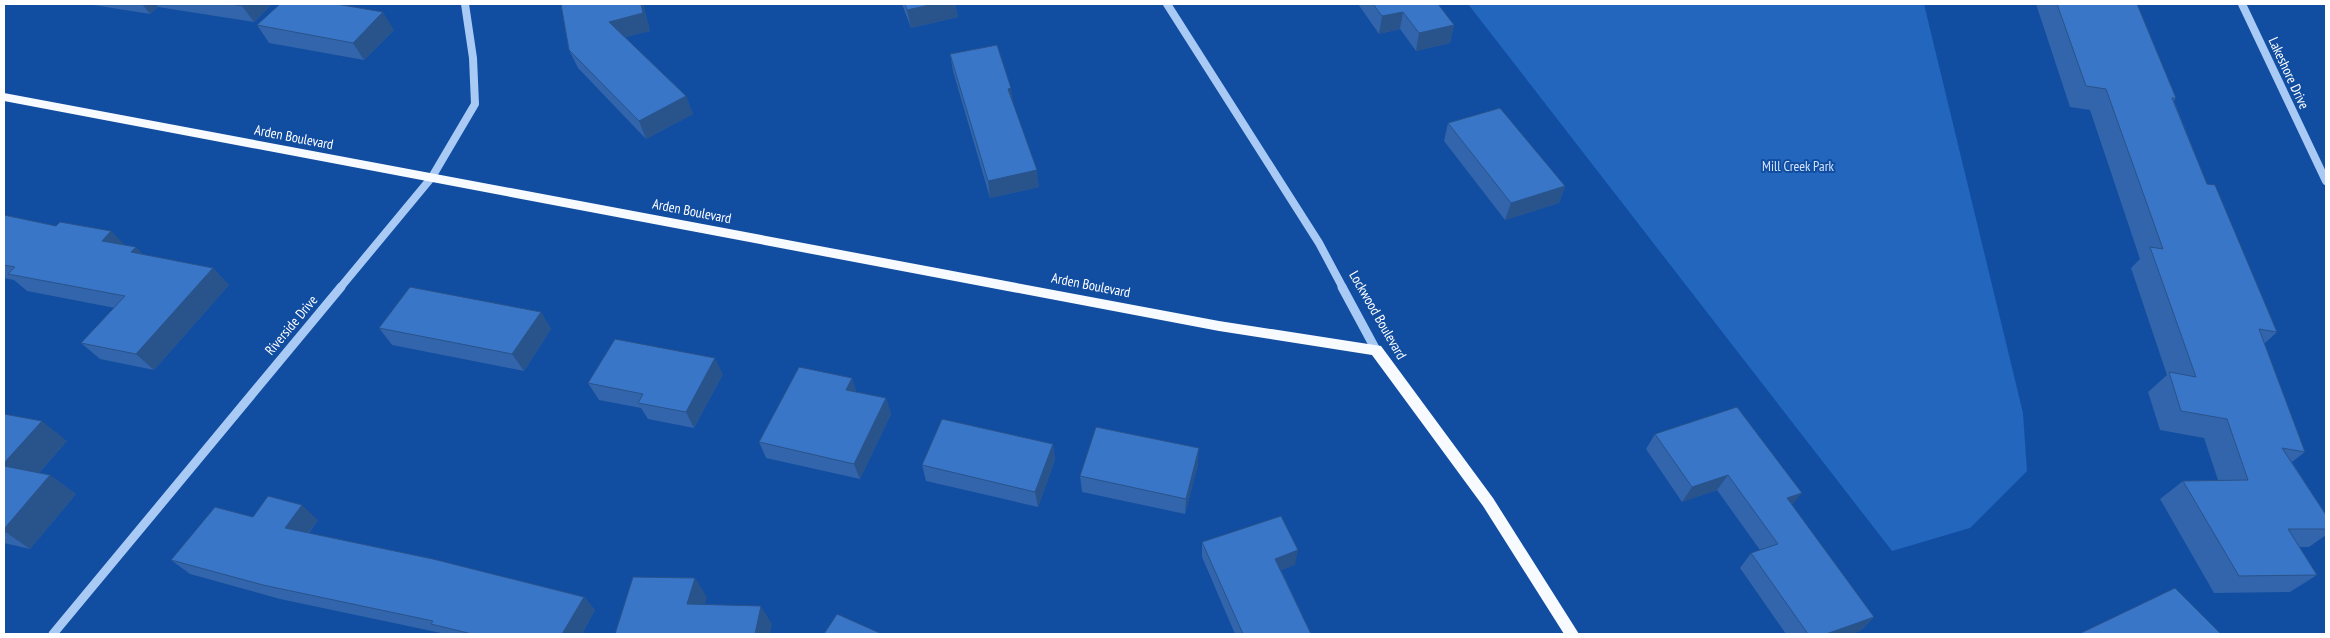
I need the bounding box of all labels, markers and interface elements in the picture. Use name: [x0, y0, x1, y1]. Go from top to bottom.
street label: Lakeshore Drive: [2265, 34, 2314, 112]
street label: Arden Boulevard: [253, 121, 335, 153]
park label: Mill Creek Park: [1762, 157, 1834, 175]
street label: Arden Boulevard: [651, 195, 733, 227]
street label: Lockwood Boulevard: [1345, 267, 1411, 363]
street label: Arden Boulevard: [1050, 269, 1132, 301]
street label: Riverside Drive: [261, 291, 321, 359]

